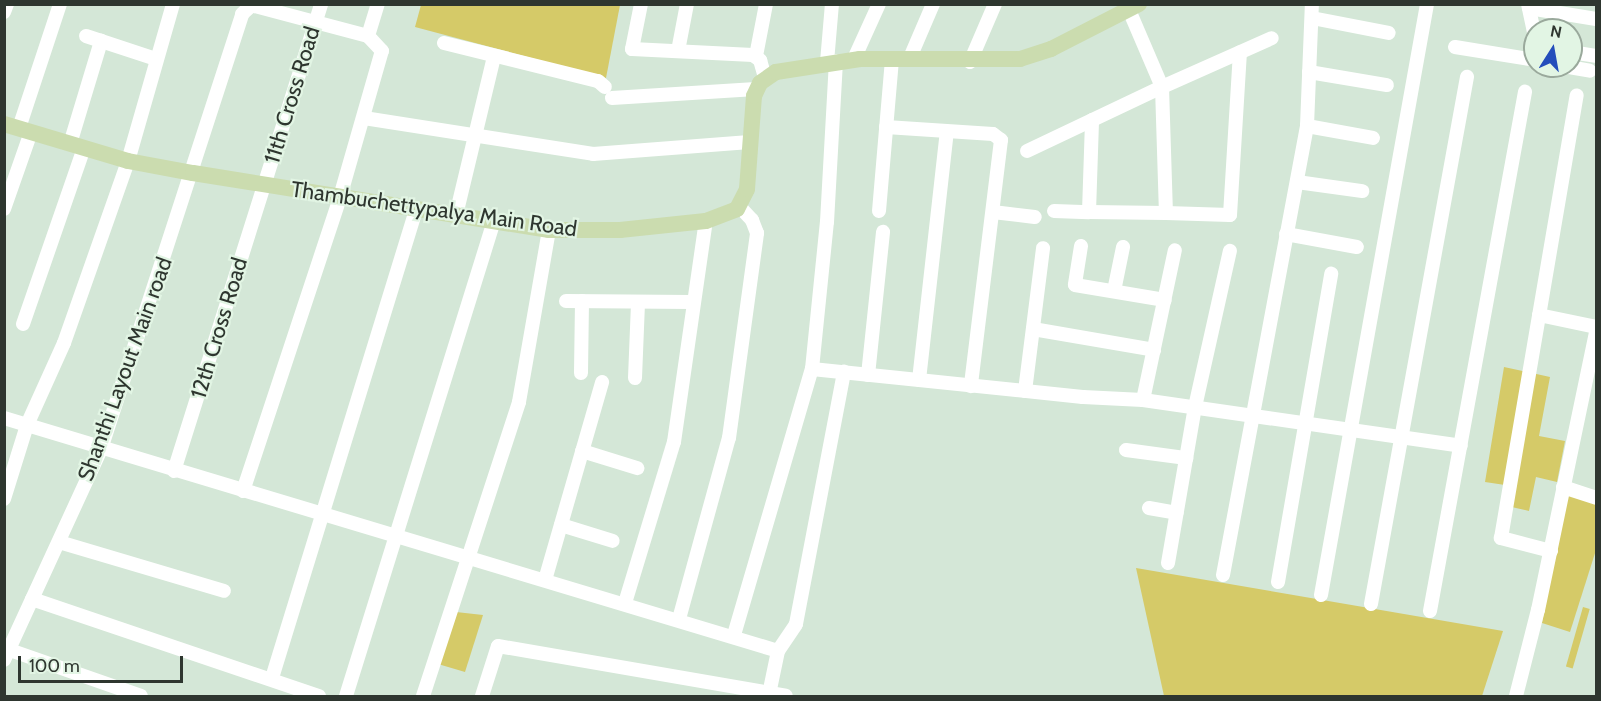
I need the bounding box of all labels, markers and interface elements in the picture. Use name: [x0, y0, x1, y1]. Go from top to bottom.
north arrow: [1523, 18, 1583, 78]
text: N: [1549, 21, 1564, 42]
street label: 11th Cross Road: [259, 23, 325, 167]
street label: Thambuchettypalya Main Road: [289, 176, 579, 242]
street label: Shanthi Layout Main road: [72, 254, 178, 484]
street label: 12th Cross Road: [185, 254, 253, 402]
scale bar: [21, 644, 186, 682]
text: 100 m: [29, 655, 80, 677]

